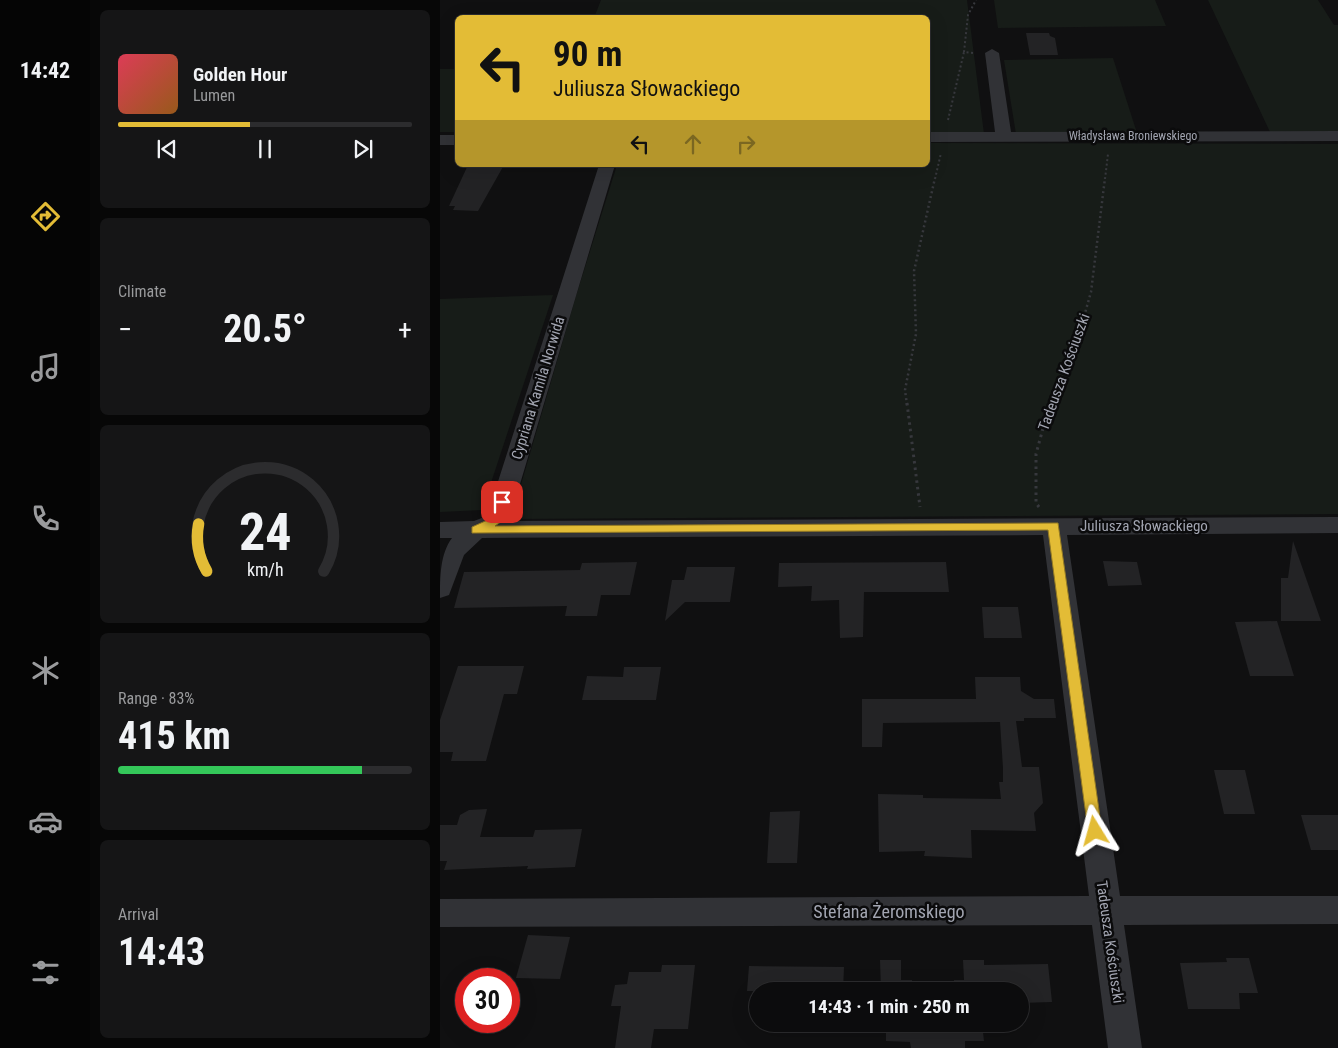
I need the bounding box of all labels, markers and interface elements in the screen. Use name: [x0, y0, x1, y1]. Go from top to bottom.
text: 90 m: [553, 34, 622, 75]
icon: left: [470, 35, 535, 100]
text: 14:42: [20, 58, 70, 83]
text: Golden Hour: [193, 63, 287, 86]
text: Juliusza Słowackiego: [553, 76, 740, 101]
text: Lumen: [193, 86, 235, 105]
street label: Władysława Broniewskiego: [1069, 129, 1197, 143]
icon: left: [626, 130, 654, 158]
icon: ahead: [679, 130, 707, 158]
icon: right: [732, 130, 760, 158]
icon: previous: [153, 135, 181, 163]
icon: pause: [251, 135, 279, 163]
icon: next: [349, 135, 377, 163]
icon: directions: [28, 199, 63, 234]
text: Climate: [118, 282, 166, 301]
text: 20.5°: [223, 307, 307, 351]
street label: Tadeusza Kościuszki: [1034, 311, 1094, 433]
text: −: [118, 313, 132, 346]
text: +: [398, 313, 412, 346]
street label: Cypriana Kamila Norwida: [508, 314, 568, 462]
icon: music: [28, 350, 63, 385]
pin: [481, 481, 523, 523]
icon: arrive: [488, 488, 516, 516]
icon: phone: [28, 501, 63, 536]
text: 24: [239, 502, 291, 563]
street label: Juliusza Słowackiego: [1080, 517, 1208, 535]
text: km/h: [247, 559, 283, 580]
icon: climate: [28, 653, 63, 688]
text: Range · 83%: [118, 689, 194, 708]
text: 415 km: [118, 714, 231, 758]
icon: car: [28, 804, 63, 839]
position arrow: [1068, 804, 1120, 856]
street label: Tadeusza Kościuszki: [1092, 880, 1128, 1004]
street label: Stefana Żeromskiego: [813, 901, 965, 922]
text: Arrival: [118, 905, 159, 924]
text: 14:43: [118, 930, 205, 974]
icon: filters: [28, 955, 63, 990]
speed limit sign: 30: [455, 968, 520, 1033]
text: 14:43 · 1 min · 250 m: [808, 995, 970, 1018]

